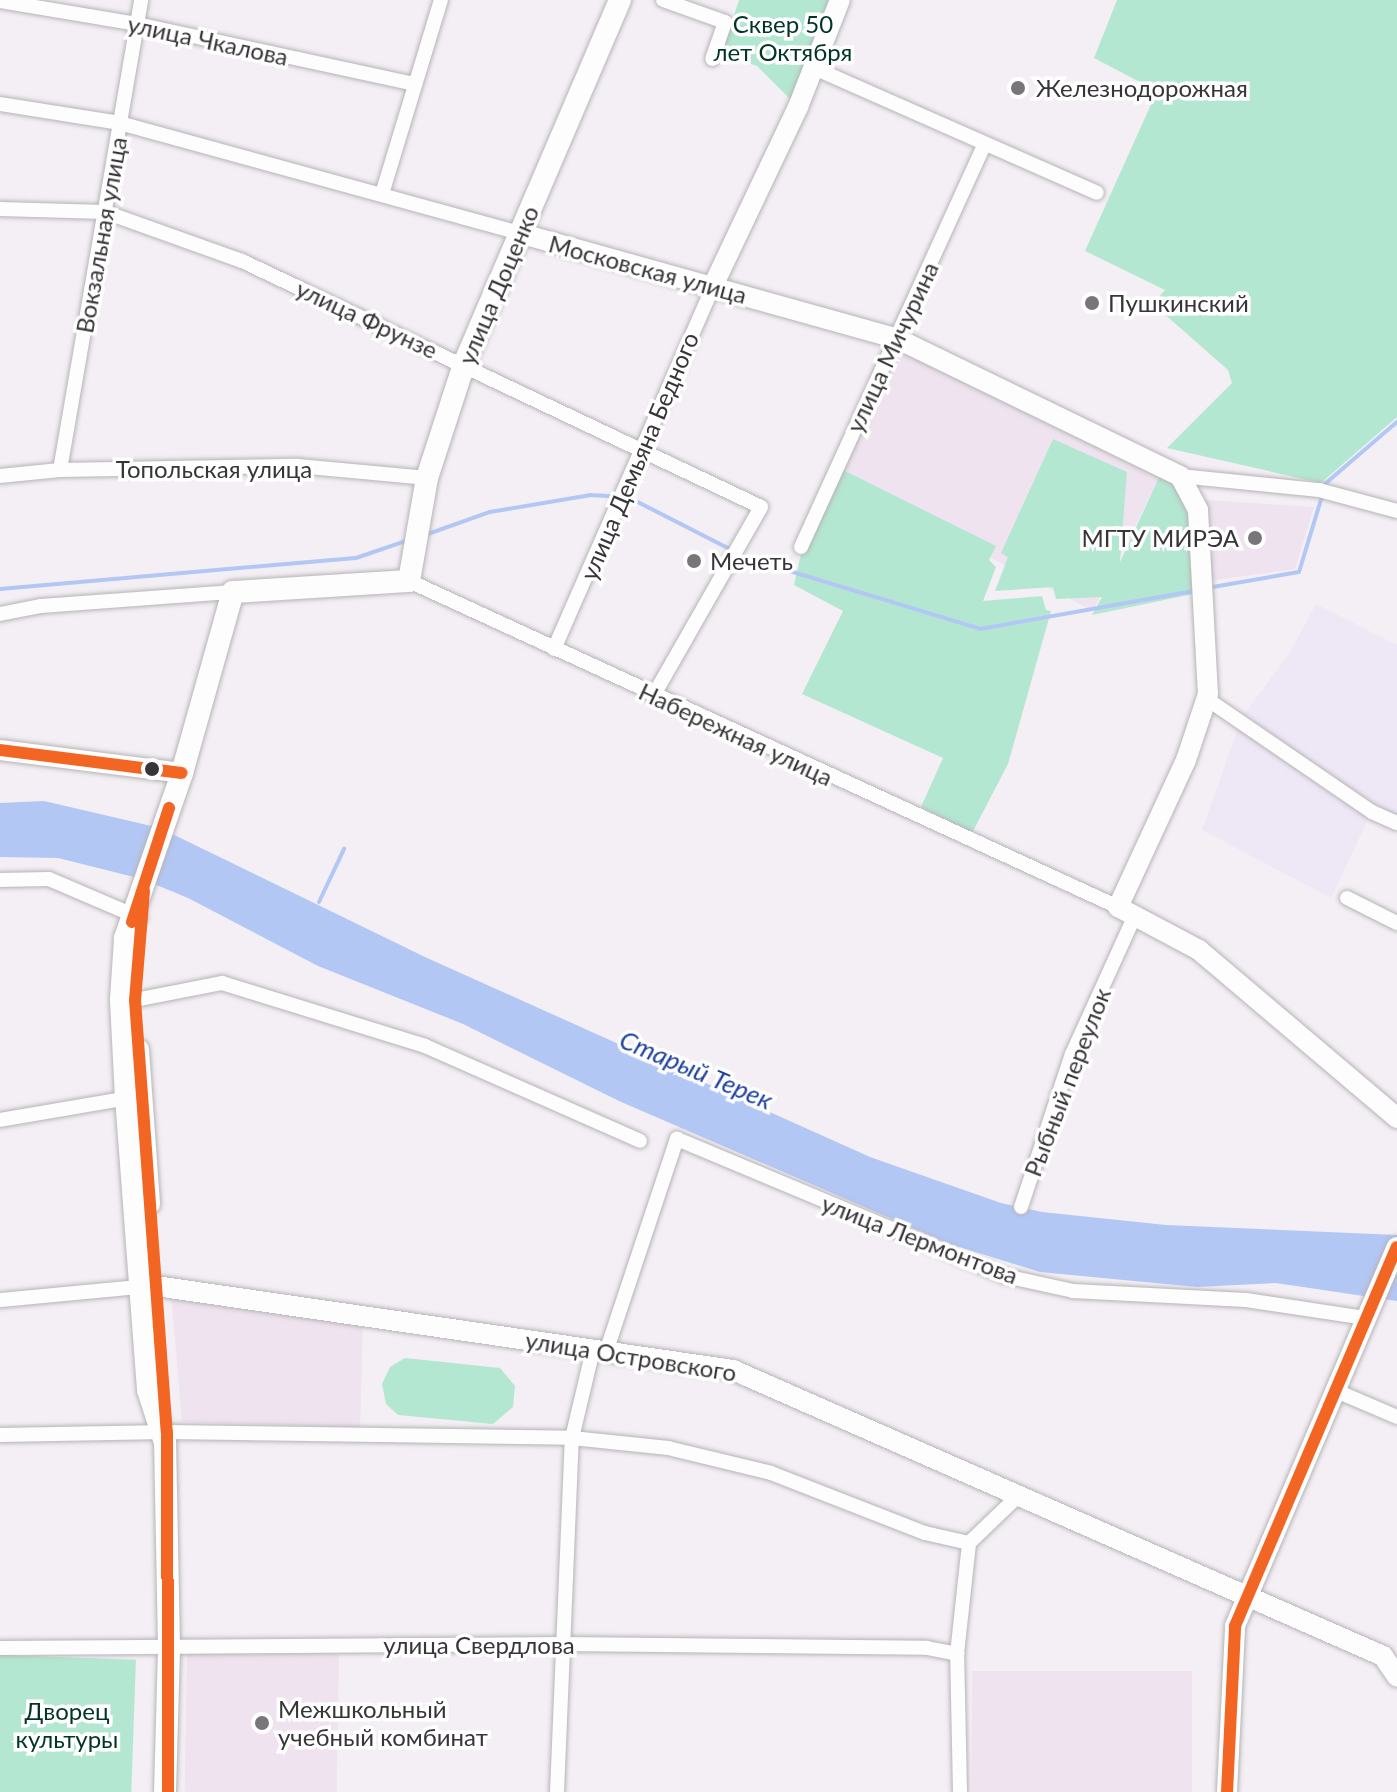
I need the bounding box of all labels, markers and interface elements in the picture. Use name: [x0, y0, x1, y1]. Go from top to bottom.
street label: улица Чкалова: [125, 9, 291, 71]
park label: Сквер 50 лет Октября: [714, 10, 852, 66]
place label: Железнодорожная: [1036, 74, 1248, 102]
marker: Железнодорожная: [1007, 77, 1029, 99]
street label: Вокзальная улица: [70, 135, 132, 335]
street label: улица Доценко: [452, 201, 544, 369]
street label: Московская улица: [546, 229, 750, 309]
street label: улица Мичурина: [840, 257, 944, 437]
street label: улица Фрунзе: [292, 274, 442, 364]
place label: Пушкинский: [1108, 289, 1249, 317]
marker: Пушкинский: [1083, 294, 1101, 312]
street label: улица Демьяна Бедного: [574, 328, 704, 584]
street label: Топольская улица: [116, 455, 312, 483]
place label: МГТУ МИРЭА: [1081, 524, 1239, 552]
marker: МГТУ МИРЭА: [1246, 529, 1264, 547]
place label: Мечеть: [710, 547, 793, 575]
marker: Мечеть: [685, 552, 703, 570]
street label: Набережная улица: [635, 676, 837, 792]
unlabelled marker: [144, 761, 160, 777]
street label: Рыбный переулок: [1018, 984, 1116, 1180]
water label: Старый Терек: [615, 1024, 777, 1116]
street label: улица Лермонтова: [818, 1188, 1022, 1290]
street label: улица Островского: [523, 1325, 739, 1387]
street label: улица Свердлова: [383, 1631, 575, 1659]
place label: Межшкольный учебный комбинат: [278, 1695, 488, 1751]
park label: Дворец культуры: [16, 1697, 118, 1753]
marker: Межшкольный учебный комбинат: [253, 1714, 271, 1732]

